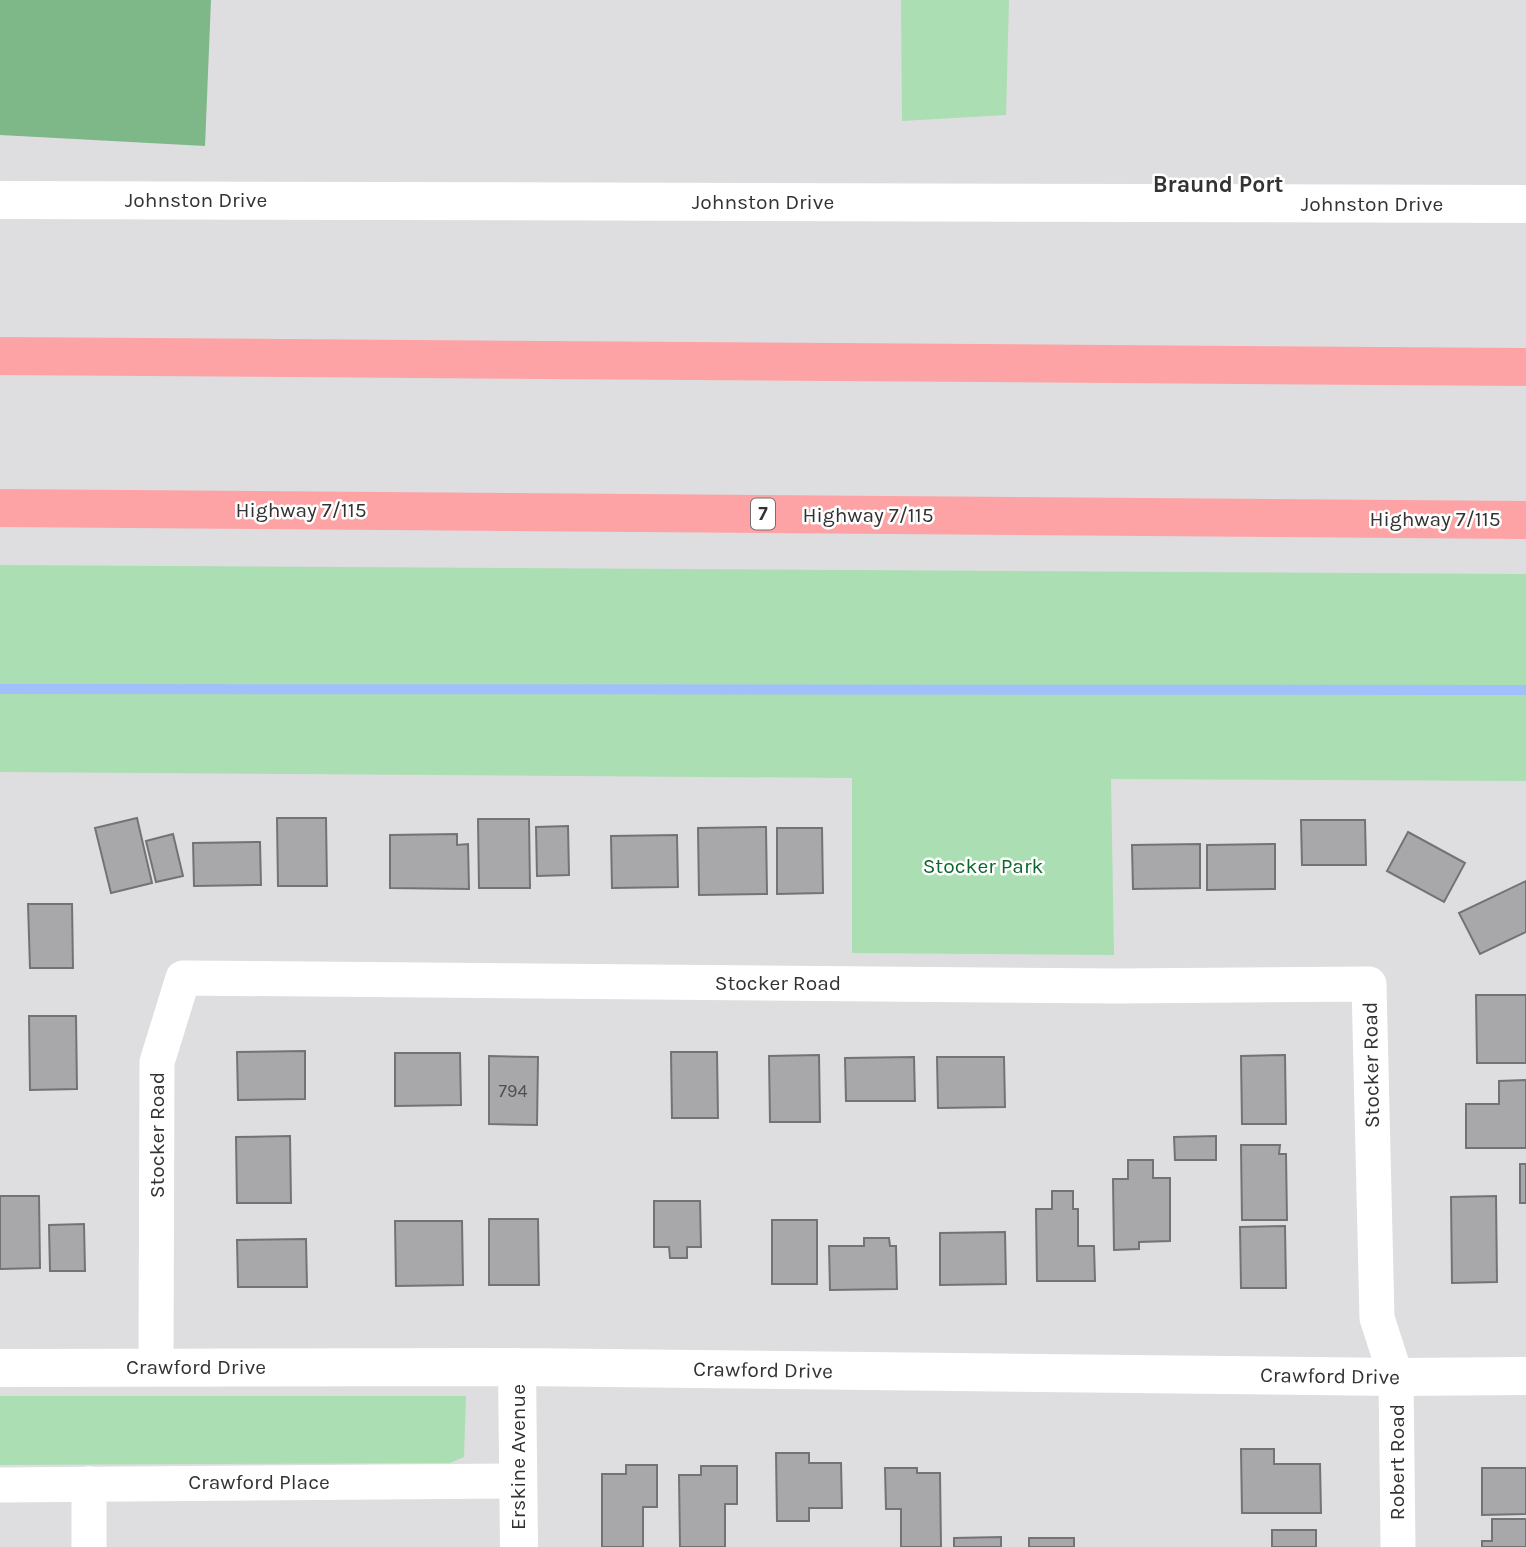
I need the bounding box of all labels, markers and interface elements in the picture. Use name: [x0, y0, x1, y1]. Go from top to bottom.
district label: Braund Port: [1153, 171, 1283, 198]
street label: Johnston Drive: [125, 188, 267, 212]
street label: Johnston Drive: [692, 190, 834, 214]
street label: Johnston Drive: [1301, 192, 1443, 216]
street label: Highway 7/115: [235, 498, 367, 522]
road number: 7: [751, 499, 775, 530]
street label: Highway 7/115: [802, 503, 934, 527]
street label: Highway 7/115: [1369, 507, 1501, 531]
park label: Stocker Park: [923, 854, 1044, 878]
street label: Stocker Road: [715, 971, 841, 995]
street label: Stocker Road: [1358, 1002, 1384, 1128]
street label: Stocker Road: [145, 1072, 169, 1198]
house number: 794: [499, 1080, 527, 1102]
street label: Crawford Drive: [126, 1355, 266, 1379]
street label: Crawford Drive: [693, 1357, 833, 1383]
street label: Crawford Drive: [1260, 1363, 1400, 1389]
street label: Erskine Avenue: [506, 1384, 530, 1530]
street label: Robert Road: [1385, 1404, 1409, 1520]
street label: Crawford Place: [188, 1470, 330, 1494]

